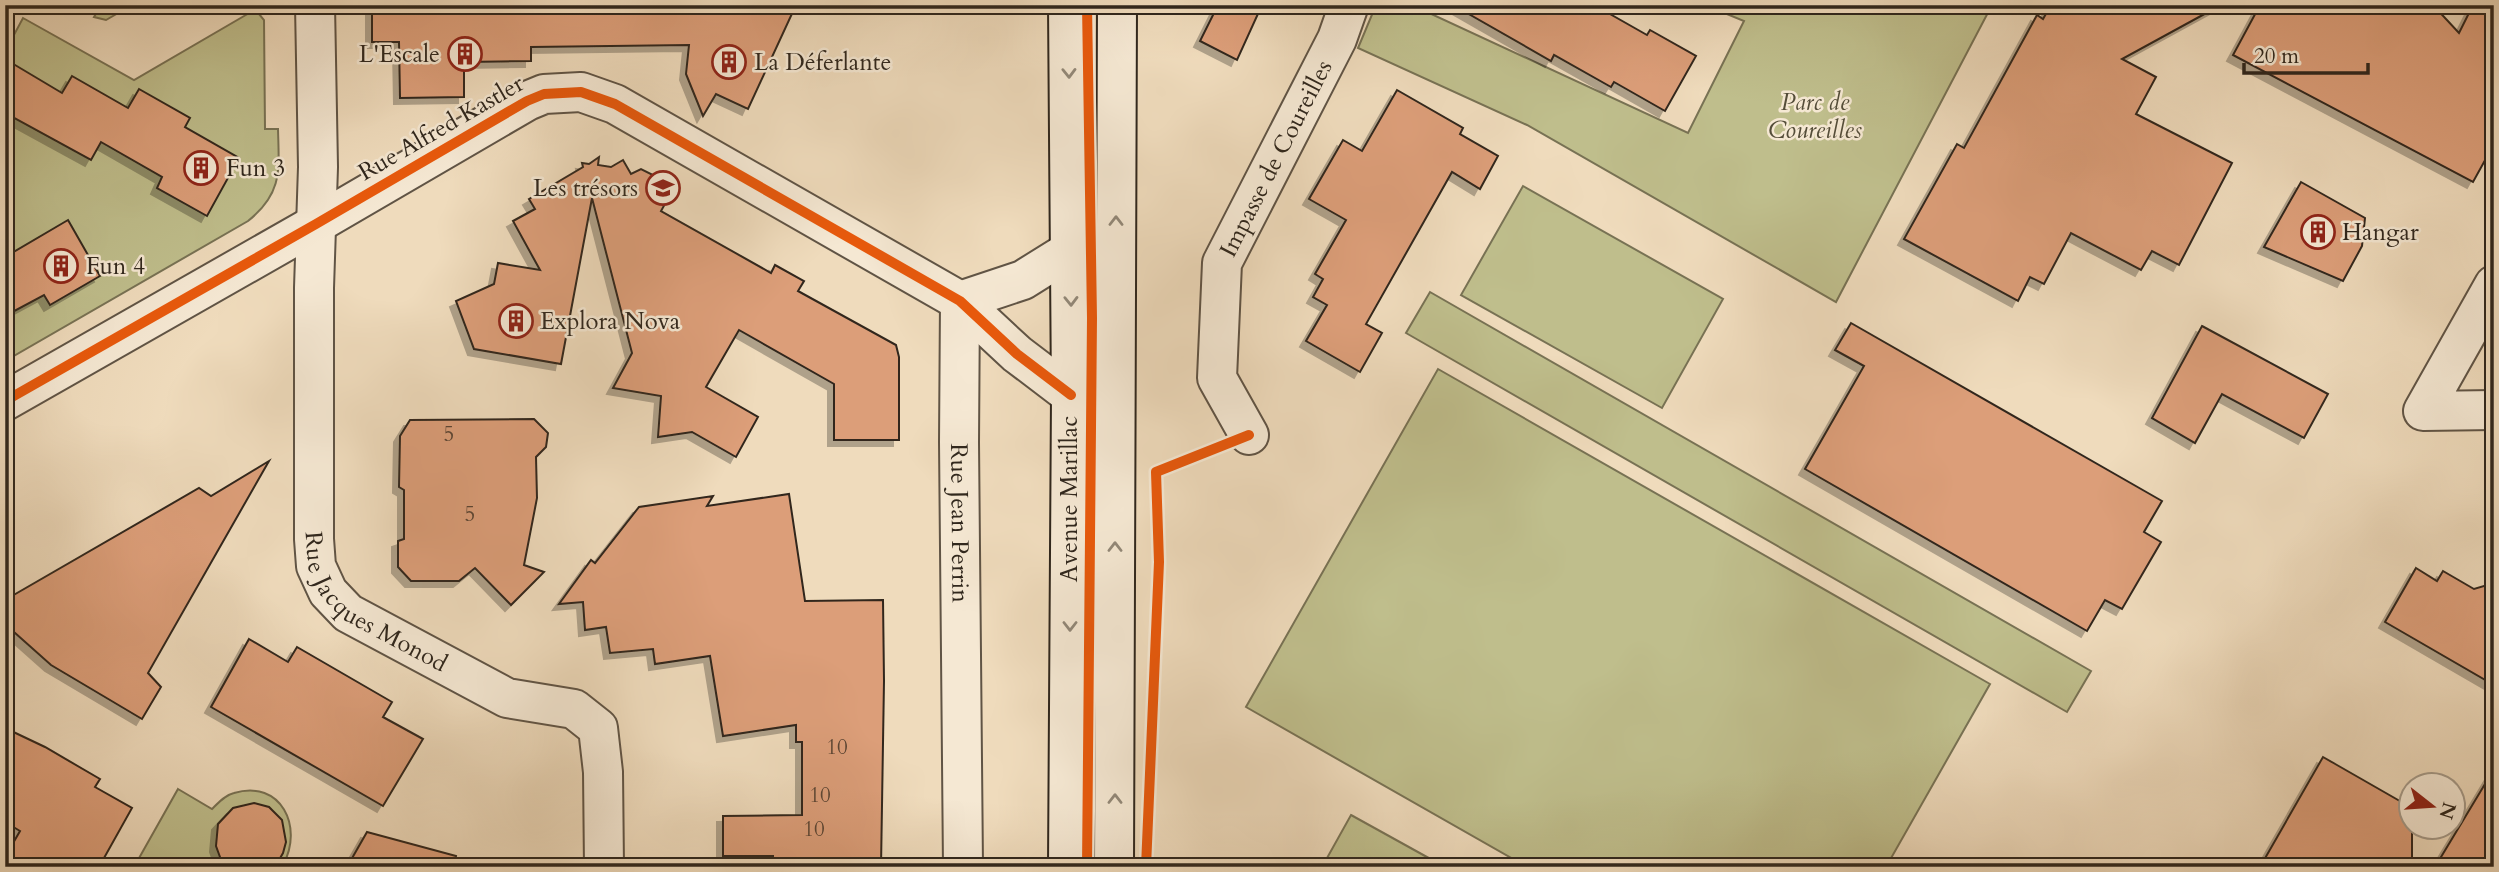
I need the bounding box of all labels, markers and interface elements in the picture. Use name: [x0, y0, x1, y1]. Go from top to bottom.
scale bar: [2244, 32, 2368, 76]
building icon: L'Escale: [446, 35, 484, 73]
place label: L'Escale: [359, 38, 440, 71]
text: 20 m: [2254, 42, 2299, 71]
building icon: La Déferlante: [710, 43, 748, 81]
place label: La Déferlante: [754, 46, 891, 79]
street label: Impasse de Coureilles: [1211, 54, 1340, 263]
street label: Rue Alfred Kastler: [352, 67, 530, 189]
one-way arrow: [1061, 69, 1077, 79]
park label: Parc de Coureilles: [1768, 86, 1862, 147]
building icon: Fun 3: [182, 149, 220, 187]
place label: Fun 3: [226, 152, 285, 185]
school or university icon: Les trésors: [644, 169, 682, 207]
place label: Les trésors: [533, 172, 638, 205]
building icon: Hangar: [2299, 213, 2337, 251]
one-way arrow: [1109, 215, 1124, 226]
place label: Hangar: [2342, 216, 2419, 249]
building icon: Fun 4: [42, 247, 80, 285]
place label: Fun 4: [86, 250, 145, 283]
one-way arrow: [1063, 296, 1079, 307]
building icon: Explora Nova: [497, 302, 535, 340]
place label: Explora Nova: [540, 305, 681, 338]
street label: Avenue Marillac: [1053, 416, 1086, 582]
house number: 5: [444, 420, 454, 449]
street label: Rue Jean Perrin: [943, 443, 977, 603]
house number: 5: [465, 500, 475, 529]
street label: Rue Jacques Monod: [297, 530, 454, 680]
one-way arrow: [1107, 541, 1123, 551]
one-way arrow: [1062, 622, 1078, 632]
house number: 10: [826, 733, 848, 762]
north arrow: [2398, 770, 2468, 840]
house number: 10: [809, 781, 831, 810]
one-way arrow: [1107, 793, 1123, 803]
text: N: [2432, 799, 2462, 823]
house number: 10: [803, 815, 825, 844]

